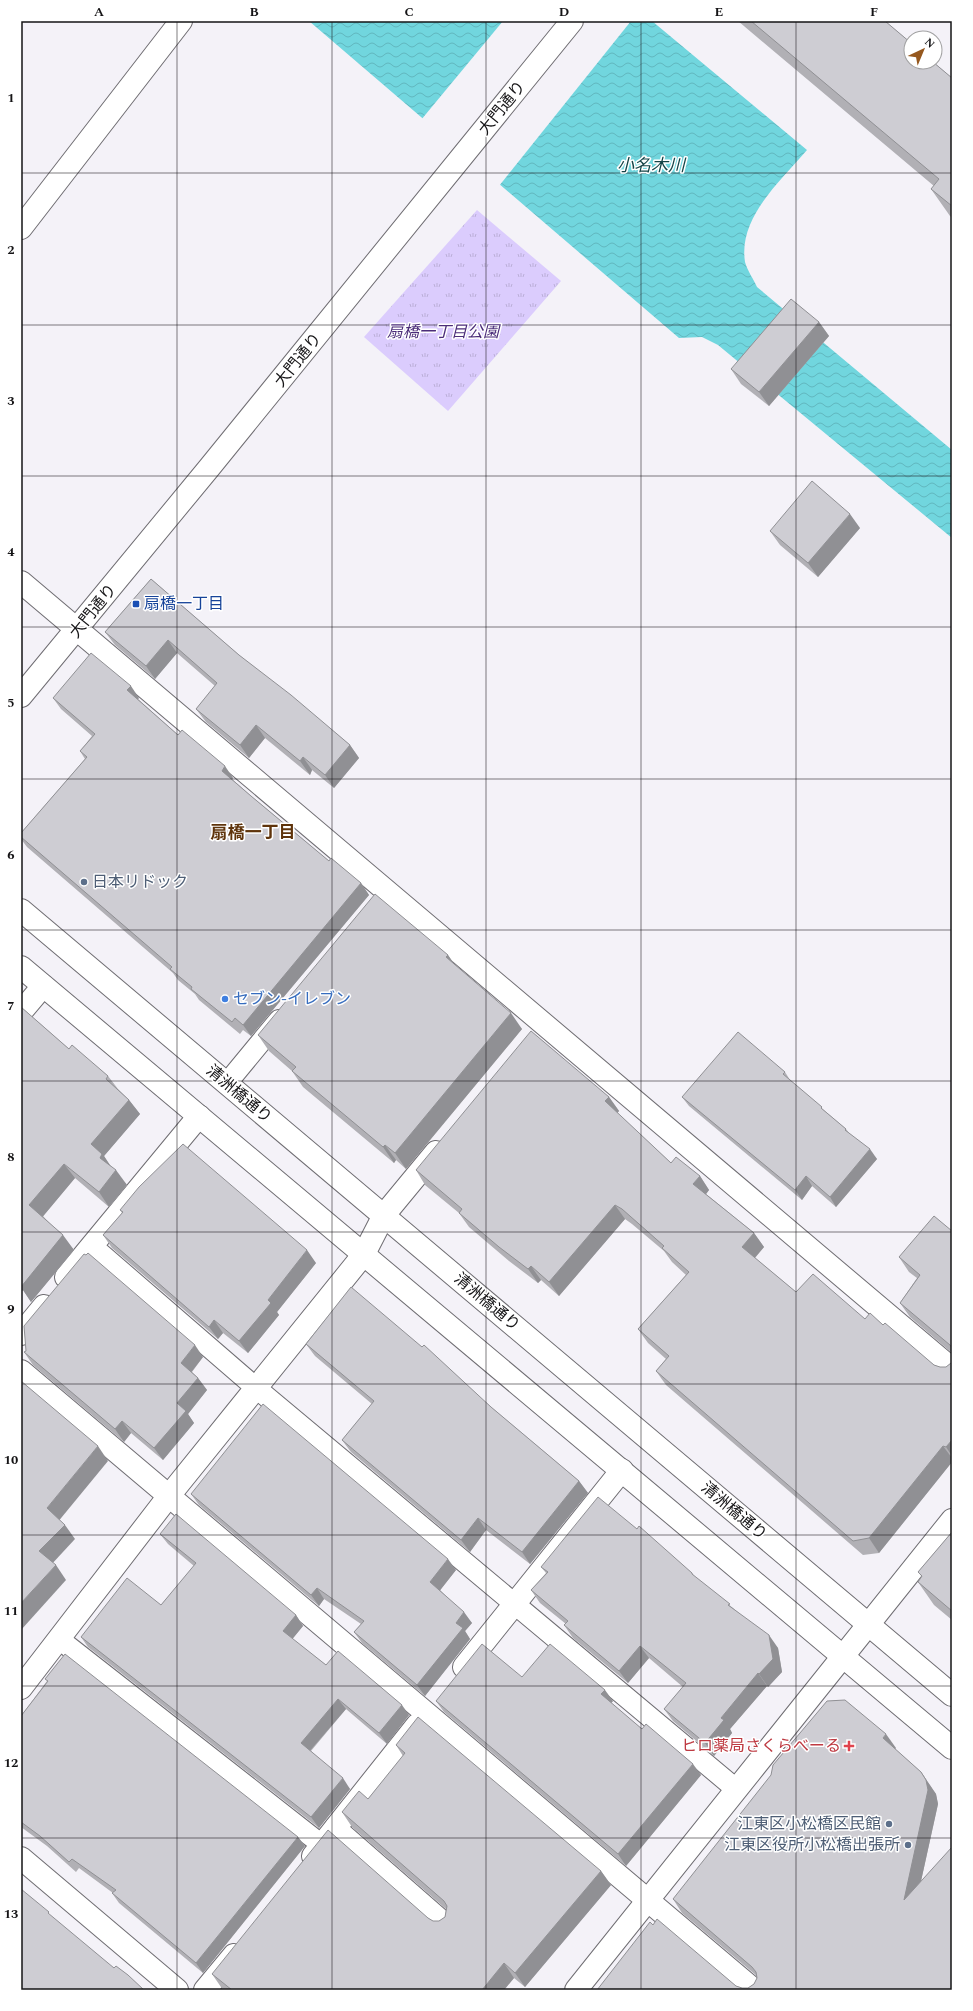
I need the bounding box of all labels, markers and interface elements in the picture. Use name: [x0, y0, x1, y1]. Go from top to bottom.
text: A: [94, 2, 104, 22]
text: B: [249, 2, 259, 22]
text: C: [404, 2, 414, 22]
text: D: [559, 2, 569, 22]
text: E: [715, 2, 724, 22]
text: F: [870, 2, 878, 22]
north arrow: [903, 30, 943, 70]
text: N: [920, 34, 939, 52]
street label: 大門通り: [473, 76, 531, 140]
text: 1: [7, 88, 15, 108]
water label: 小名木川: [617, 153, 687, 179]
text: 2: [7, 240, 15, 260]
park label: 扇橋一丁目公園: [387, 320, 501, 344]
street label: 大門通り: [269, 328, 327, 392]
text: 3: [7, 391, 15, 411]
text: 4: [7, 542, 15, 562]
street label: 大門通り: [64, 579, 122, 643]
place label: 扇橋一丁目: [144, 592, 224, 616]
marker: 扇橋一丁目: [131, 599, 141, 609]
text: 5: [7, 693, 15, 713]
district label: 扇橋一丁目: [211, 820, 296, 846]
text: 6: [7, 845, 15, 865]
place label: 日本リドック: [92, 870, 188, 894]
marker: 日本リドック: [79, 877, 89, 887]
place label: セブン-イレブン: [233, 987, 351, 1011]
marker: セブン-イレブン: [220, 994, 230, 1004]
text: 7: [7, 996, 15, 1016]
street label: 清洲橋通り: [201, 1059, 277, 1129]
text: 8: [7, 1147, 15, 1167]
street label: 清洲橋通り: [449, 1267, 525, 1337]
text: 9: [7, 1299, 15, 1319]
text: 10: [4, 1450, 18, 1470]
street label: 清洲橋通り: [696, 1476, 772, 1546]
text: 11: [4, 1601, 18, 1621]
place label: ヒロ薬局さくらべーる: [681, 1734, 841, 1758]
marker: ヒロ薬局さくらべーる: [844, 1741, 854, 1751]
text: 12: [4, 1753, 18, 1773]
place label: 江東区小松橋区民館: [737, 1812, 881, 1836]
marker: 江東区小松橋区民館: [884, 1819, 894, 1829]
place label: 江東区役所小松橋出張所: [724, 1833, 900, 1857]
marker: 江東区役所小松橋出張所: [903, 1840, 913, 1850]
text: 13: [4, 1904, 18, 1924]

